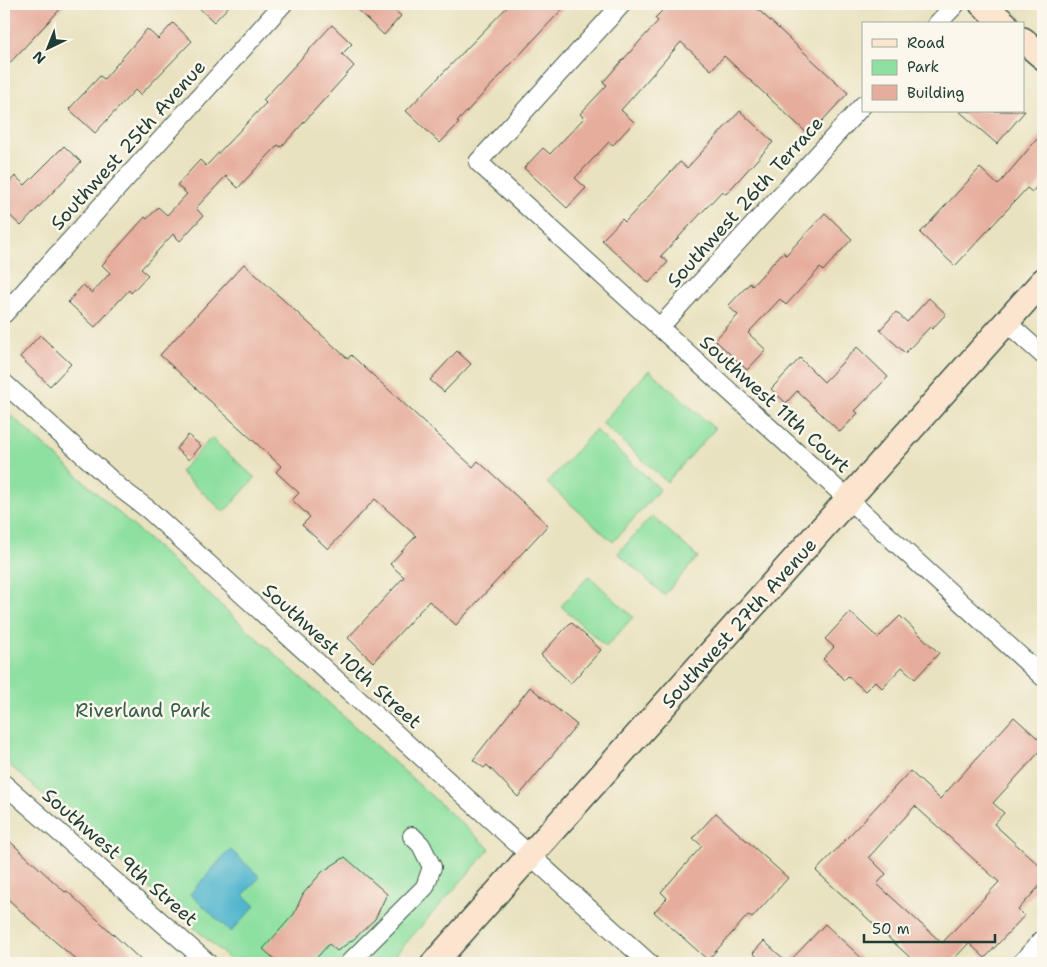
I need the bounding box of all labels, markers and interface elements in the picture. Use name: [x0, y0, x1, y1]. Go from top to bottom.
north arrow: [22, 22, 72, 72]
legend: [862, 22, 1024, 112]
text: Road: [907, 33, 945, 53]
text: N: [29, 47, 49, 68]
street label: Southwest 25th Avenue: [45, 55, 211, 235]
text: Park: [907, 57, 939, 77]
text: Building: [907, 83, 964, 103]
street label: Southwest 26th Terrace: [661, 111, 829, 293]
street label: Southwest 11th Court: [694, 330, 856, 478]
street label: Southwest 27th Avenue: [656, 533, 822, 713]
street label: Southwest 10th Street: [257, 578, 427, 734]
park label: Riverland Park: [75, 698, 211, 723]
street label: Southwest 9th Street: [37, 783, 203, 931]
scale bar: [864, 912, 996, 944]
text: 50 m: [872, 919, 910, 939]

